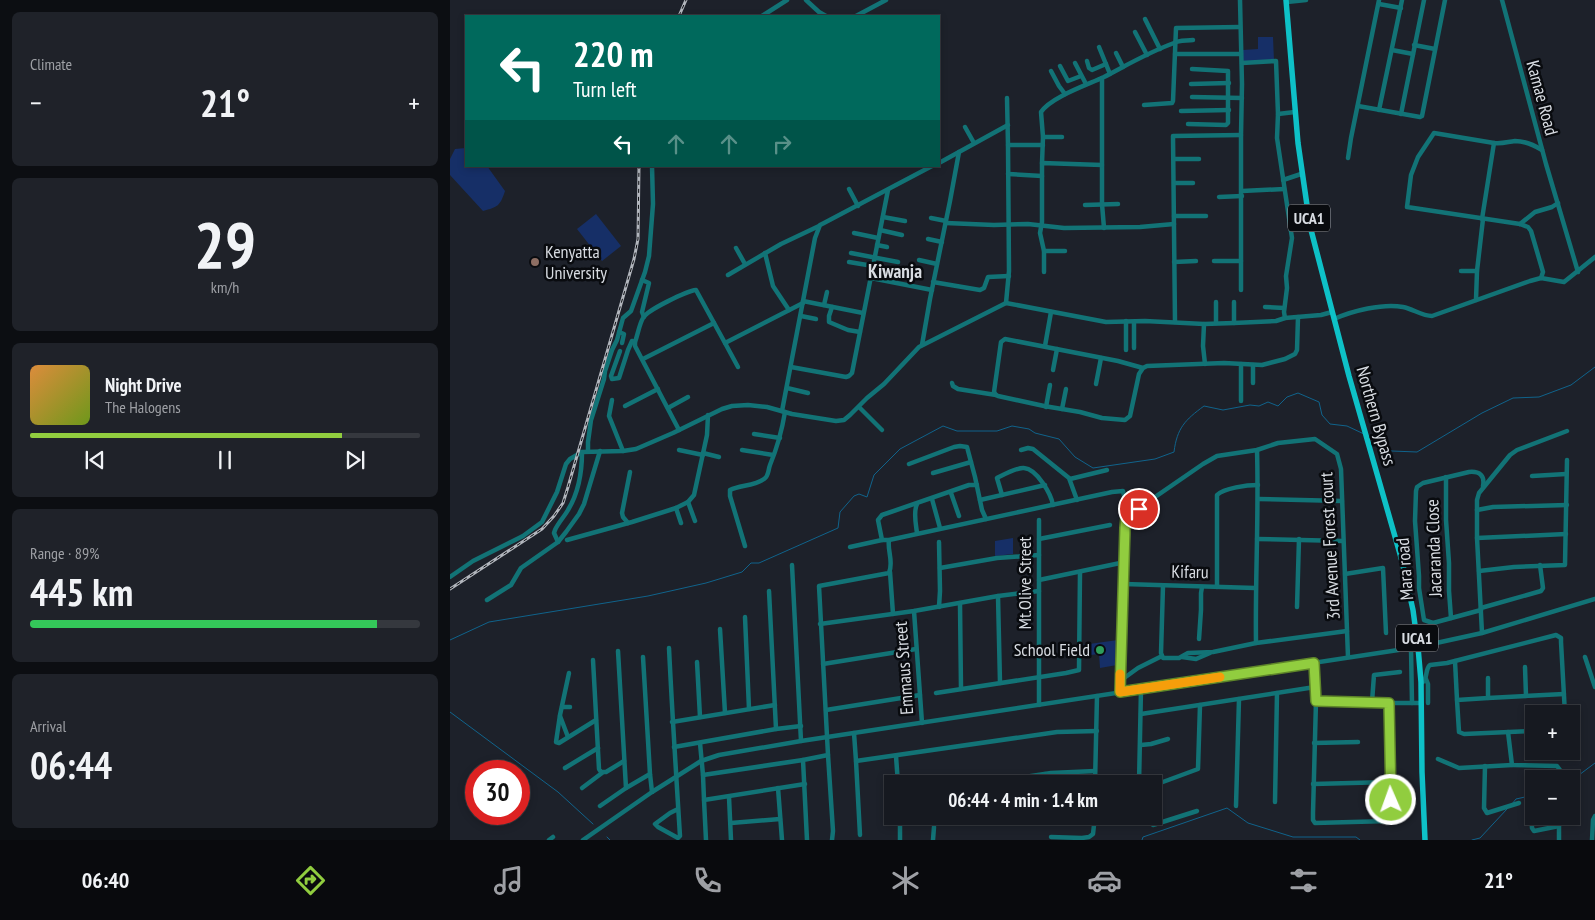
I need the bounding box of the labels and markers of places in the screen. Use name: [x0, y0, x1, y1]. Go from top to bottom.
place label: Kenyatta University: [545, 240, 607, 284]
marker: Kenyatta University: [529, 256, 541, 268]
pin: [1118, 488, 1160, 530]
place label: School Field: [1014, 638, 1090, 661]
marker: School Field: [1094, 644, 1106, 656]

